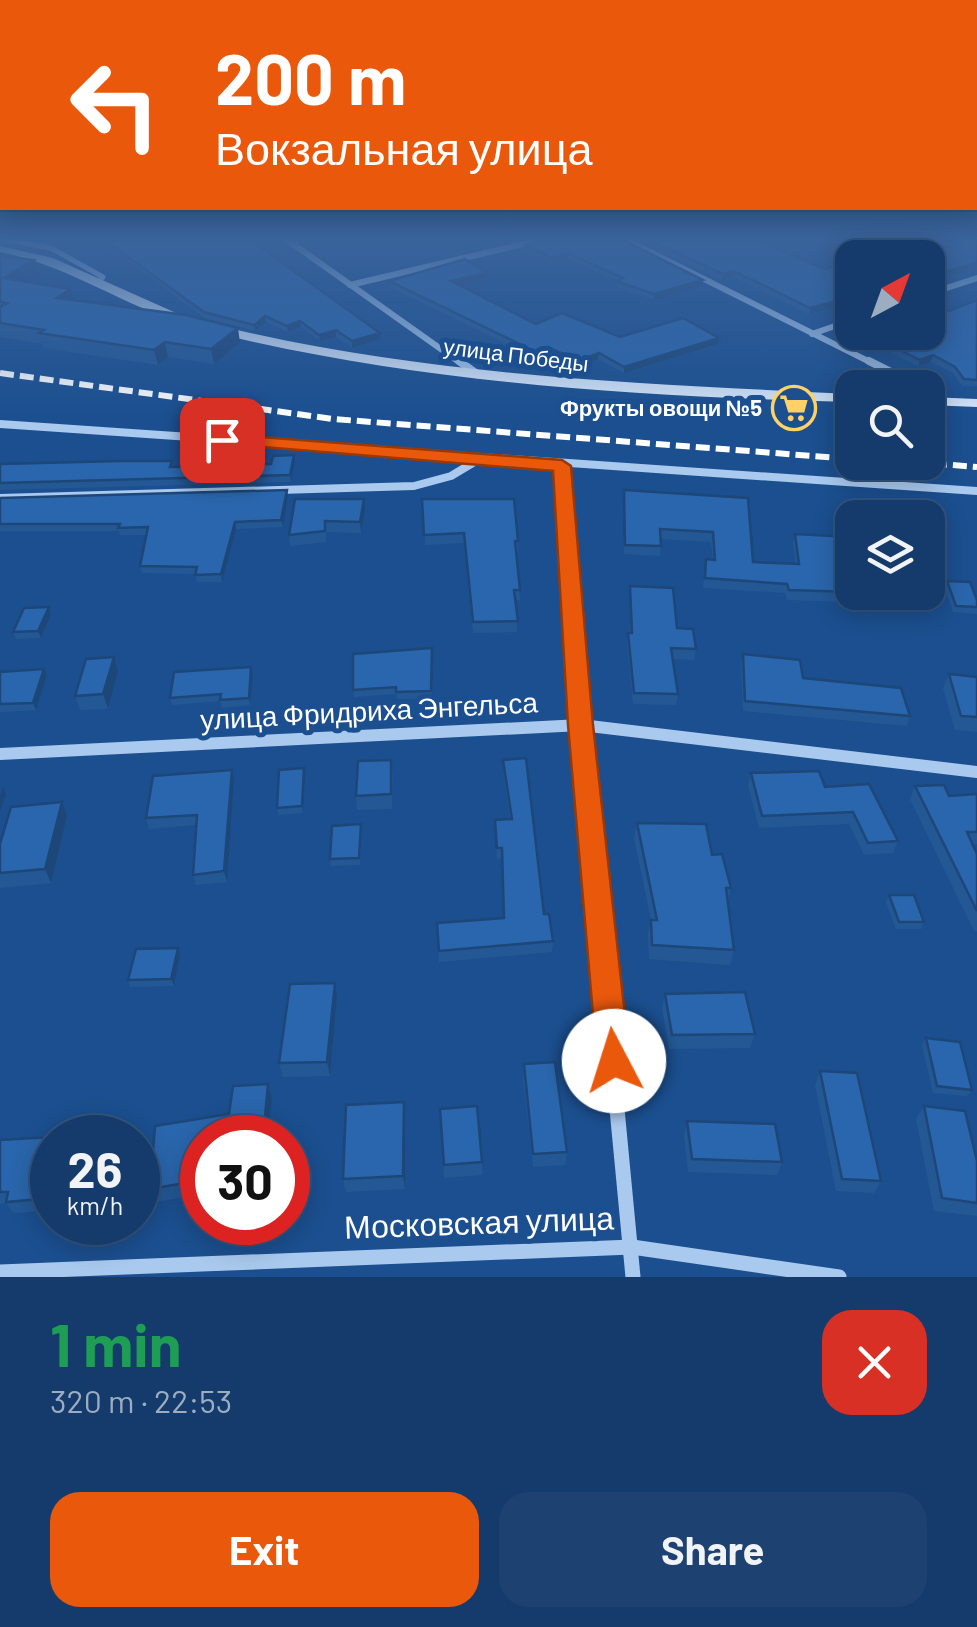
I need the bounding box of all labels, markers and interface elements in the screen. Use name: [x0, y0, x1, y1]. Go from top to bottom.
text: 200 m: [215, 35, 406, 119]
icon: left: [50, 40, 180, 170]
text: Вокзальная улица: [215, 120, 593, 174]
north arrow: [835, 240, 945, 350]
map controls: [835, 240, 945, 610]
street label: улица Победы: [442, 332, 590, 377]
button: search: [835, 370, 945, 480]
supermarket icon: Фрукты овощи №5: [771, 385, 817, 431]
place label: Фрукты овощи №5: [560, 394, 762, 421]
pin: [180, 398, 265, 483]
icon: arrive: [195, 413, 250, 468]
button: layers: [835, 500, 945, 610]
street label: улица Фридриха Энгельса: [199, 684, 539, 736]
position arrow: [562, 1009, 666, 1113]
speed limit sign: 30: [180, 1115, 310, 1245]
text: 26: [68, 1138, 122, 1198]
text: km/h: [67, 1190, 123, 1220]
street label: Московская улица: [343, 1197, 615, 1246]
text: 1 min: [50, 1307, 181, 1379]
button: close: [822, 1310, 927, 1415]
text: 320 m · 22:53: [50, 1381, 232, 1419]
button: Exit: [50, 1492, 479, 1607]
button: Share: [499, 1492, 927, 1607]

